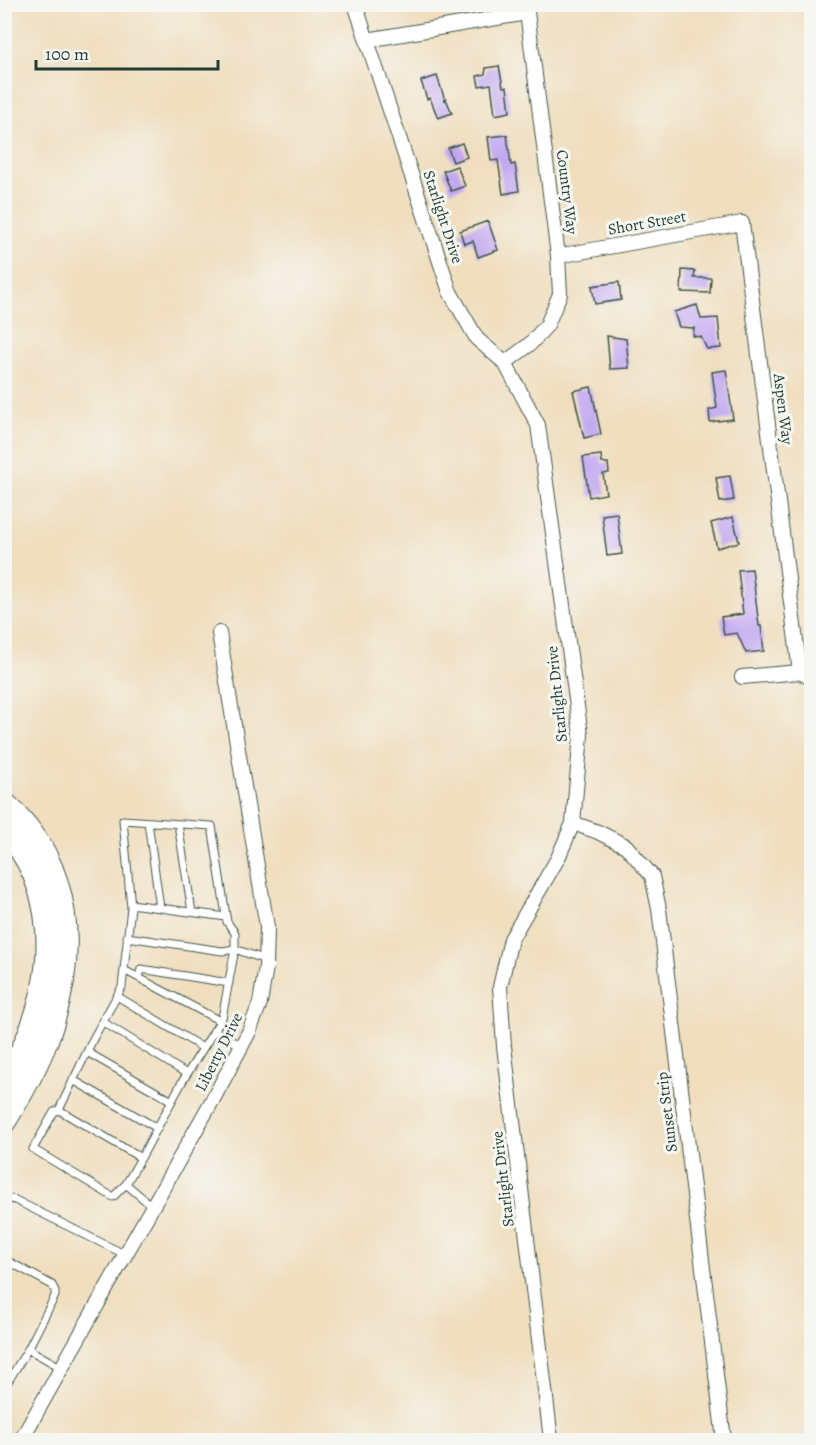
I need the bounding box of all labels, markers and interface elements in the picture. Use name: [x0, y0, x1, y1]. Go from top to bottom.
scale bar: [36, 33, 218, 71]
text: 100 m: [45, 42, 89, 66]
street label: Country Way: [551, 148, 583, 236]
street label: Starlight Drive: [418, 168, 468, 266]
street label: Short Street: [606, 205, 688, 241]
street label: Aspen Way: [768, 371, 798, 447]
street label: Starlight Drive: [541, 645, 573, 743]
street label: Liberty Drive: [190, 1009, 248, 1095]
street label: Sunset Strip: [651, 1071, 683, 1153]
street label: Starlight Drive: [486, 1130, 520, 1228]

